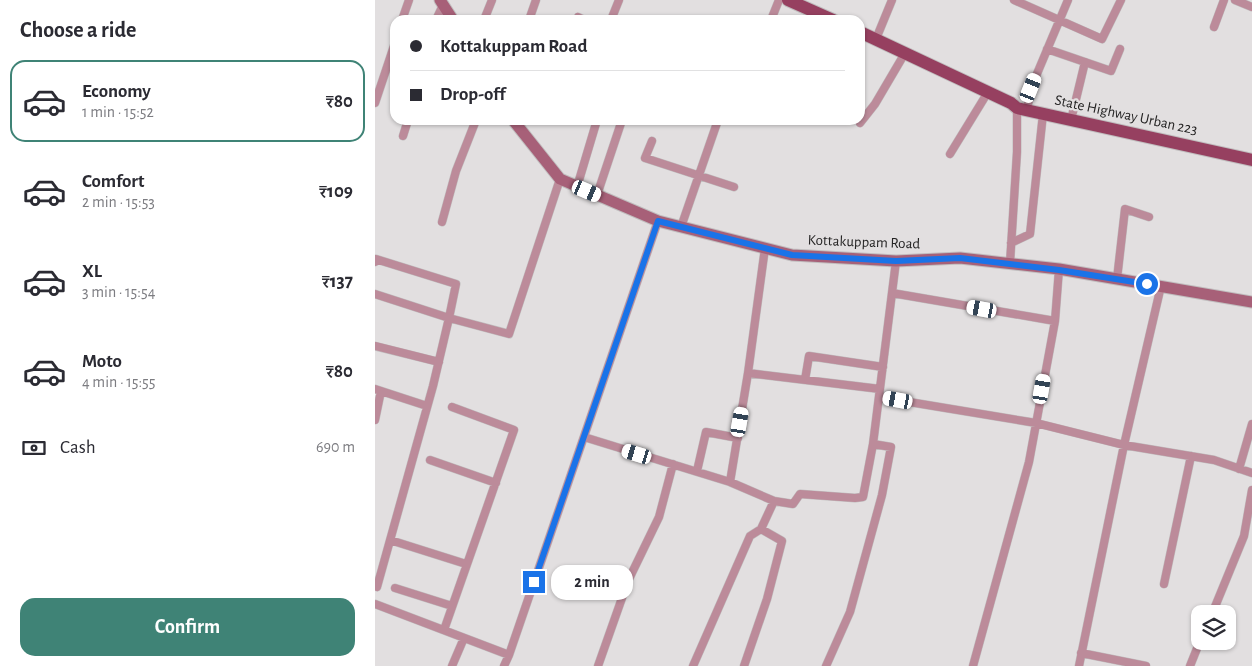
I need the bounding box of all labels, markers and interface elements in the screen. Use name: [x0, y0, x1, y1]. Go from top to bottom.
text: Choose a ride: [20, 19, 136, 41]
text: Kottakuppam Road: [440, 37, 587, 56]
car: [1018, 71, 1043, 105]
icon: car: [22, 79, 67, 124]
text: Economy: [82, 82, 151, 101]
text: Drop-off: [440, 85, 505, 104]
text: ₹80: [326, 92, 353, 111]
street label: State Highway Urban 223: [1053, 93, 1199, 137]
text: 1 min · 15:52: [82, 104, 154, 120]
icon: car: [22, 169, 67, 214]
text: Comfort: [82, 172, 144, 191]
car: [570, 178, 603, 204]
text: ₹109: [319, 182, 353, 201]
text: 2 min · 15:53: [82, 194, 155, 210]
street label: Kottakuppam Road: [807, 233, 921, 251]
icon: car: [22, 259, 67, 304]
text: XL: [82, 262, 102, 281]
text: ₹137: [322, 272, 353, 291]
route start: [1136, 273, 1158, 295]
text: 3 min · 15:54: [82, 284, 155, 300]
car: [965, 299, 998, 319]
icon: car: [22, 349, 67, 394]
text: Moto: [82, 352, 122, 371]
text: ₹80: [326, 362, 353, 381]
car: [1032, 373, 1051, 405]
text: 4 min · 15:55: [82, 374, 155, 390]
car: [881, 390, 914, 410]
car: [730, 406, 749, 438]
icon: cash: [20, 434, 48, 462]
text: Cash: [60, 438, 96, 457]
text: 690 m: [316, 439, 355, 455]
car: [620, 442, 653, 466]
callout: 2 min: [551, 564, 634, 600]
route end: [523, 571, 545, 593]
text: 2 min: [574, 574, 610, 590]
button: Confirm: [20, 598, 355, 656]
map controls: [1191, 605, 1236, 650]
button: layers: [1191, 605, 1236, 650]

